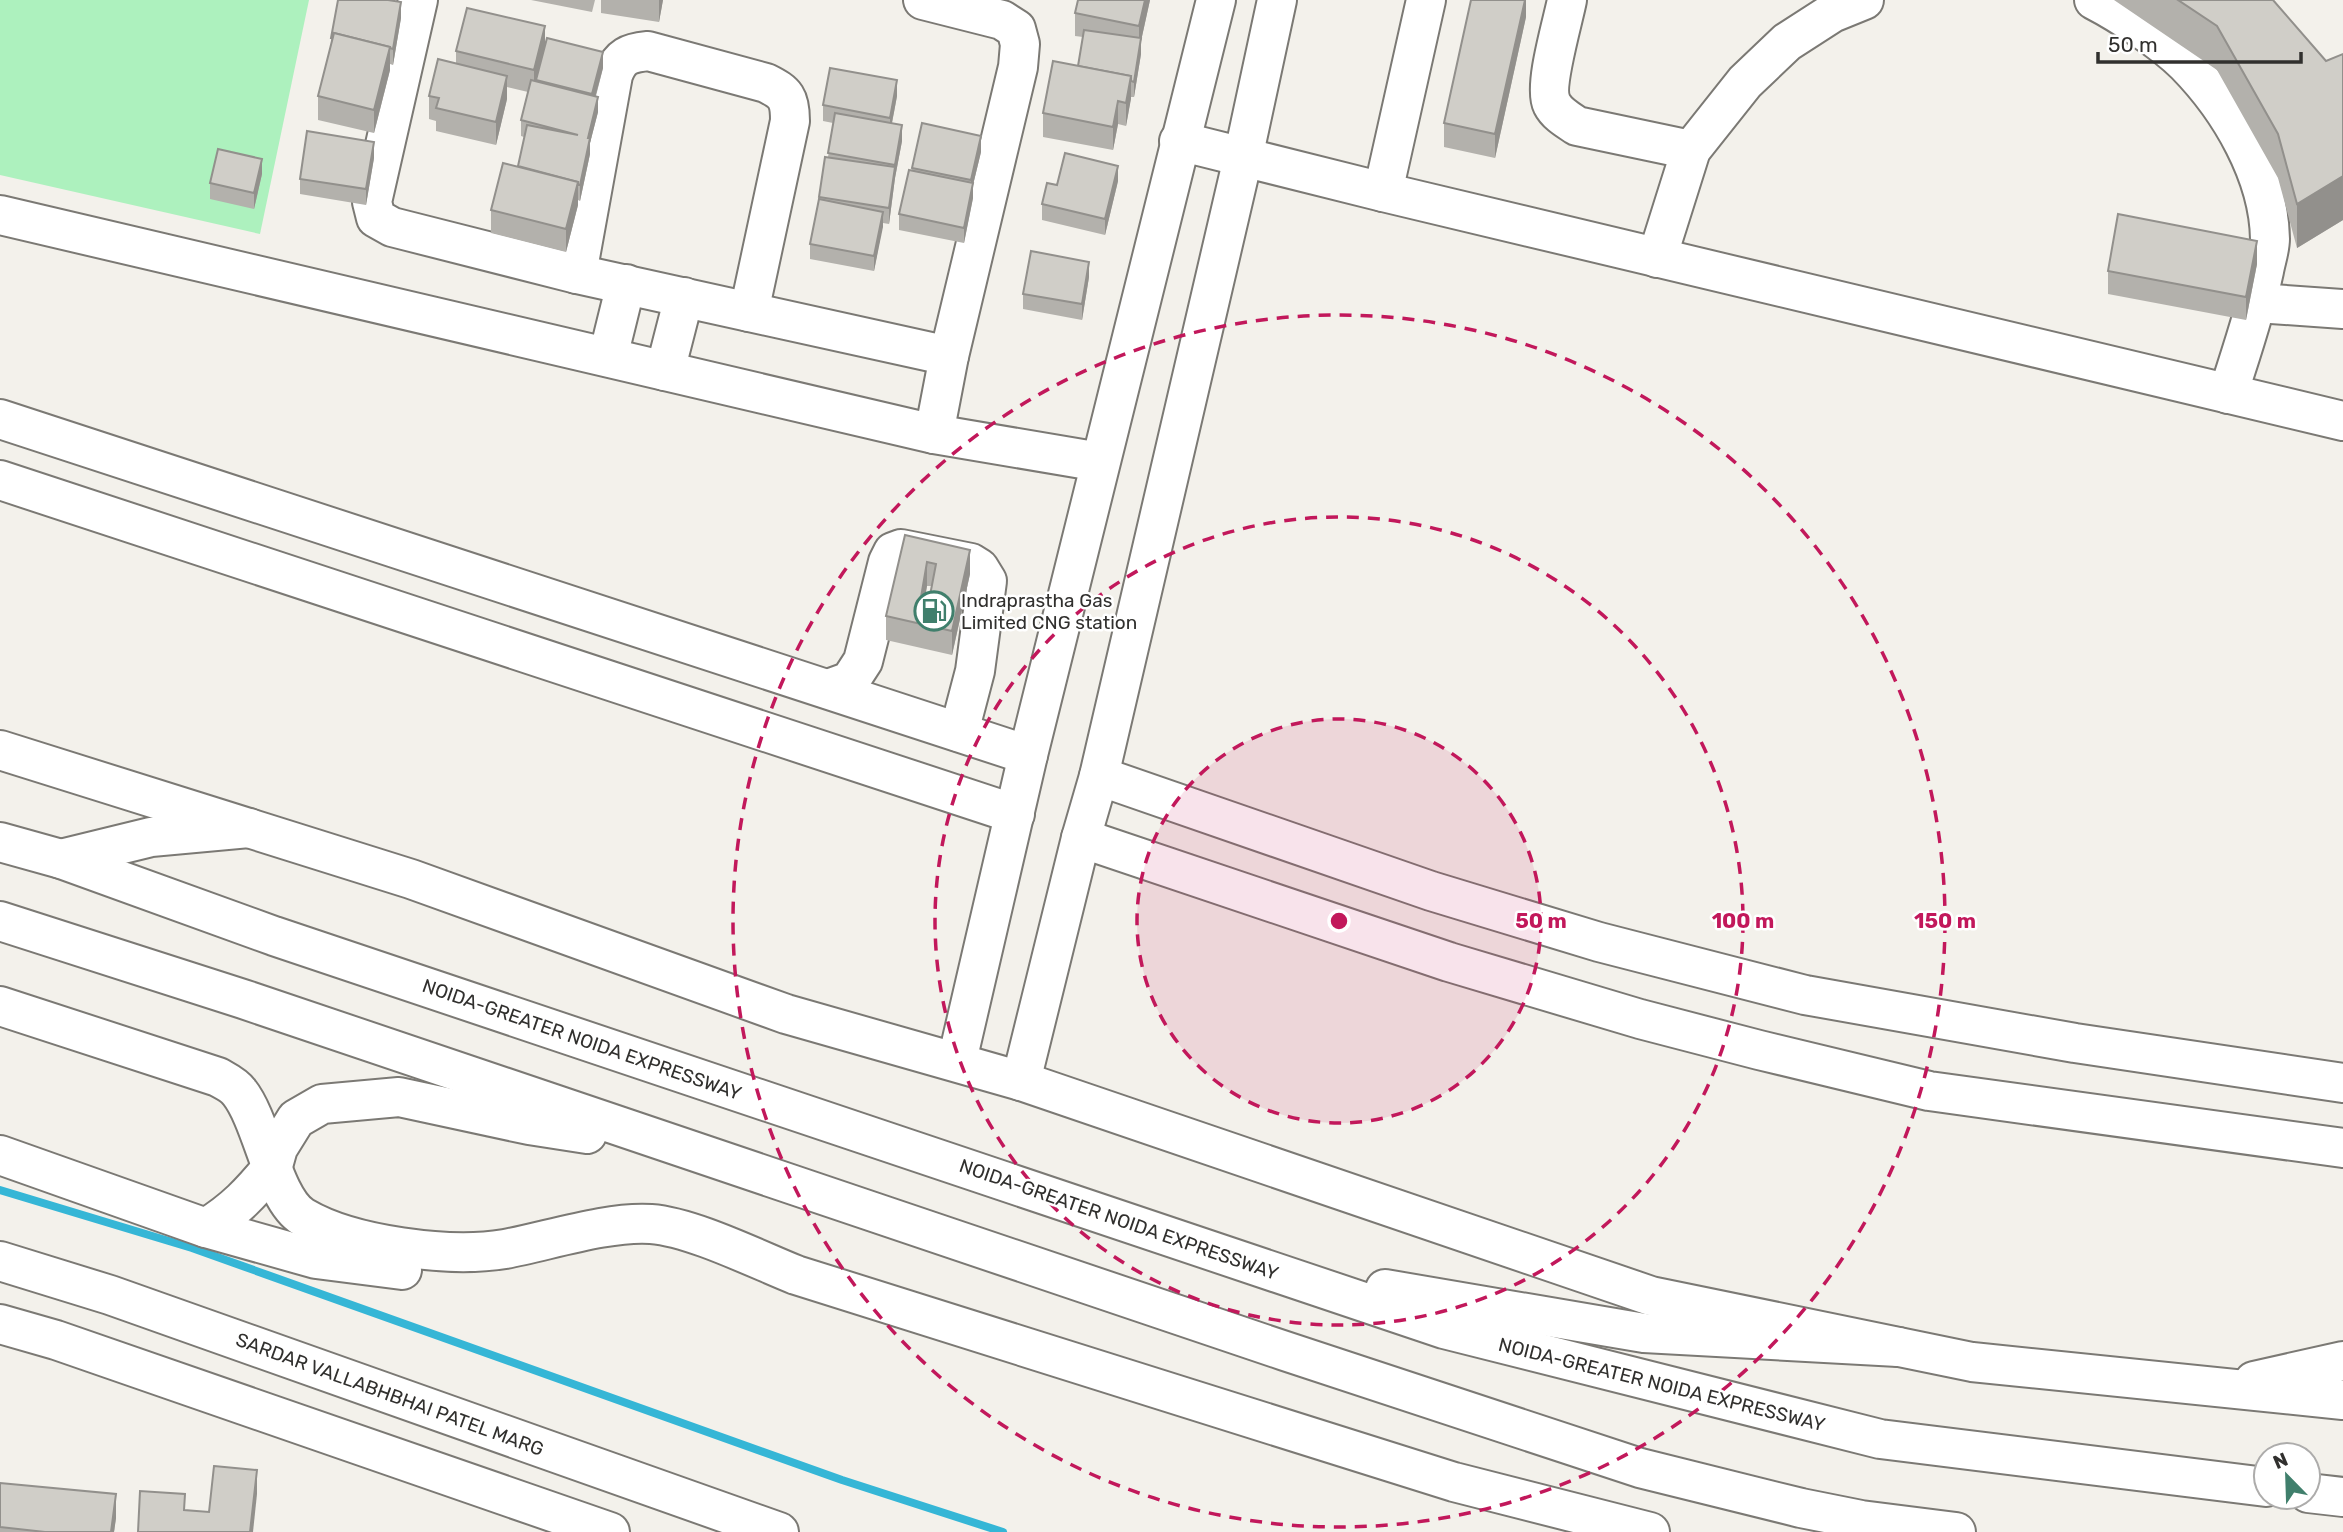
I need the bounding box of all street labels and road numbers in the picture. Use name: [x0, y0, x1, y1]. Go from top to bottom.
street label: NOIDA-GREATER NOIDA EXPRESSWAY: [419, 974, 744, 1105]
street label: NOIDA-GREATER NOIDA EXPRESSWAY: [956, 1154, 1281, 1285]
street label: SARDAR VALLABHBHAI PATEL MARG: [233, 1328, 547, 1461]
street label: NOIDA-GREATER NOIDA EXPRESSWAY: [1496, 1333, 1828, 1436]

